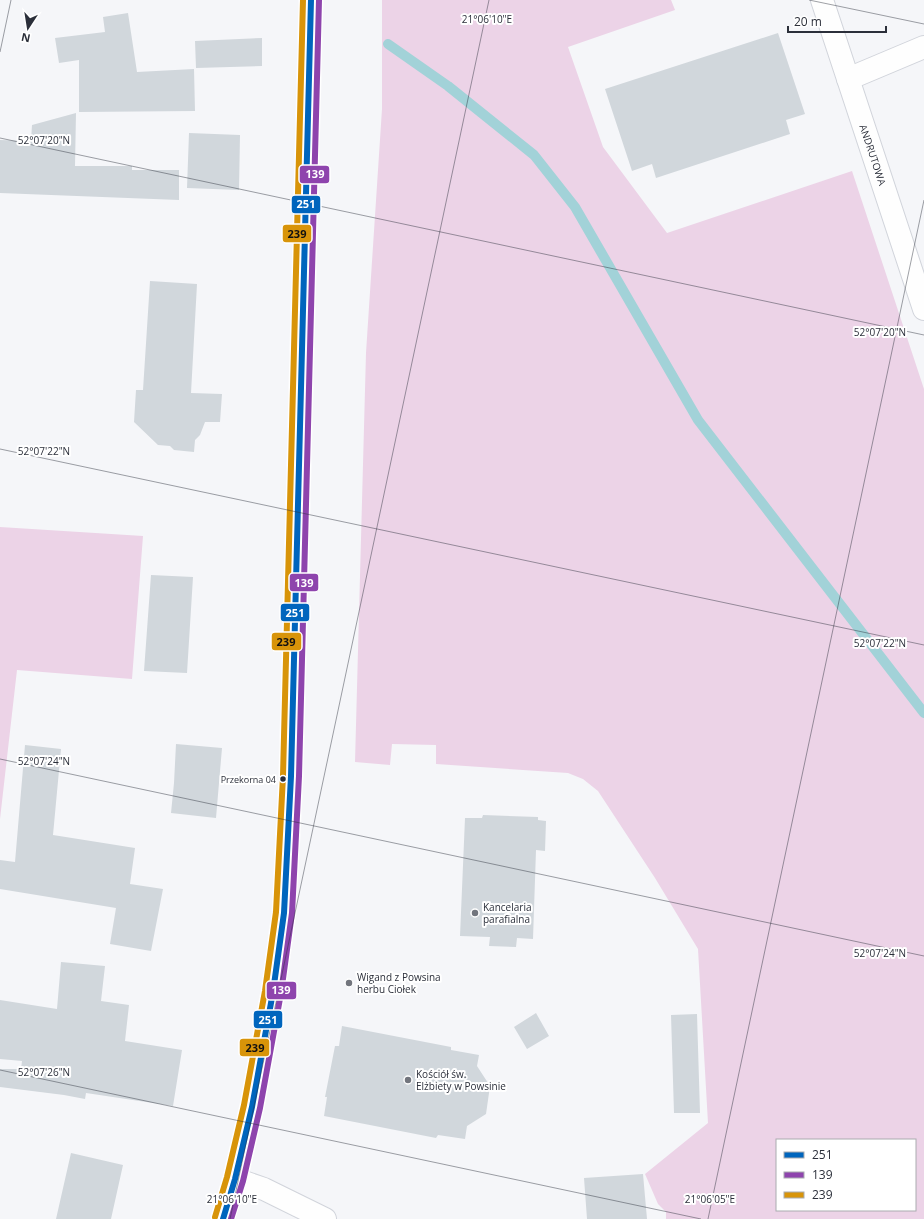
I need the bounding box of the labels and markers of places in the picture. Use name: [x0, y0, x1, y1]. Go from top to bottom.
place label: Przekorna 04: [221, 773, 276, 786]
marker: Przekorna 04: [278, 774, 288, 784]
place label: Kancelaria parafialna: [483, 900, 531, 926]
marker: Kancelaria parafialna: [470, 908, 480, 918]
place label: Wigand z Powsina herbu Ciołek: [357, 970, 441, 996]
marker: Wigand z Powsina herbu Ciołek: [344, 978, 354, 988]
place label: Kościół św. Elżbiety w Powsinie: [416, 1067, 506, 1093]
marker: Kościół św. Elżbiety w Powsinie: [403, 1075, 413, 1085]

